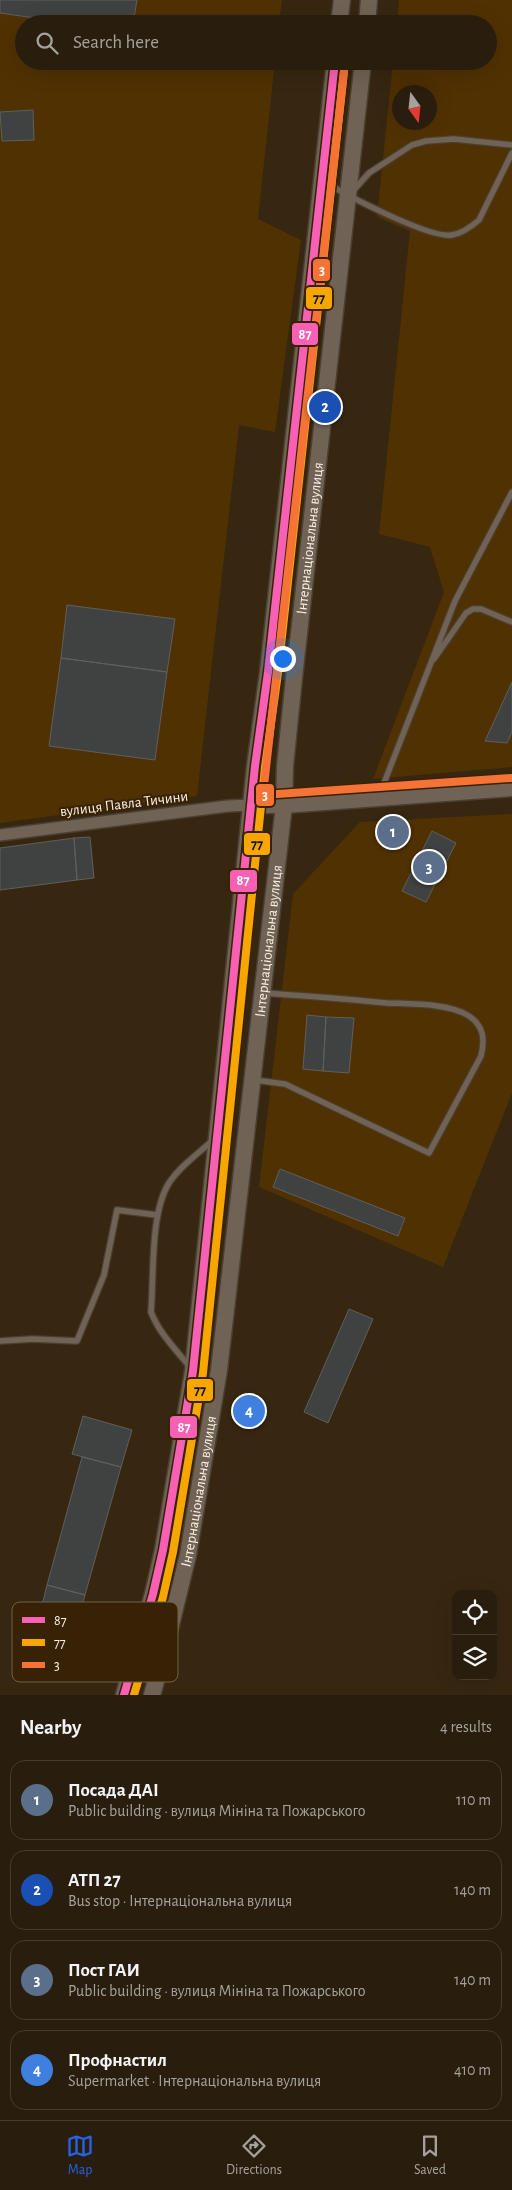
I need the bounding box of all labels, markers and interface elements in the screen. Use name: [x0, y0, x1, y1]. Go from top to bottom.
search box: [15, 15, 497, 70]
icon: search: [33, 29, 61, 57]
text: Search here: [73, 33, 159, 52]
north arrow: [392, 85, 437, 130]
line badge: 3: [312, 258, 331, 282]
text: 3: [319, 264, 325, 278]
line badge: 77: [305, 286, 333, 310]
text: 77: [313, 292, 325, 306]
line badge: 87: [291, 322, 319, 346]
text: 87: [299, 328, 311, 342]
pin: 2: [309, 388, 341, 426]
street label: Інтернаціональна вулиця: [294, 461, 326, 615]
your location: [270, 646, 296, 672]
line badge: 3: [255, 783, 275, 807]
street label: вулиця Павла Тичини: [59, 789, 189, 819]
text: 3: [262, 789, 268, 803]
pin: 1: [377, 813, 409, 851]
line badge: 77: [243, 832, 271, 856]
text: 77: [251, 838, 263, 852]
pin: 3: [413, 848, 445, 886]
street label: Інтернаціональна вулиця: [252, 864, 285, 1018]
line badge: 87: [229, 869, 258, 893]
text: 87: [237, 874, 249, 888]
line badge: 77: [186, 1378, 214, 1402]
text: 77: [194, 1384, 206, 1398]
pin: 4: [233, 1392, 265, 1430]
line badge: 87: [169, 1415, 198, 1439]
street label: Інтернаціональна вулиця: [178, 1415, 219, 1569]
text: 87: [178, 1421, 190, 1435]
map controls: [452, 1590, 497, 1680]
button: locate: [452, 1590, 497, 1635]
legend: [12, 1602, 178, 1682]
text: 87: [54, 1614, 67, 1628]
button: layers: [452, 1635, 497, 1680]
text: 77: [54, 1636, 66, 1650]
text: 3: [54, 1659, 60, 1673]
text: Nearby: [20, 1717, 81, 1738]
text: 4 results: [440, 1719, 492, 1735]
text: Посада ДАІ: [68, 1781, 159, 1800]
text: 1: [34, 1792, 40, 1808]
text: 110 m: [456, 1792, 491, 1808]
text: Public building · вулиця Мініна та Пожарського: [68, 1803, 365, 1819]
text: АТП 27: [68, 1871, 121, 1890]
text: 2: [33, 1882, 41, 1898]
text: 140 m: [454, 1882, 491, 1898]
text: Bus stop · Інтернаціональна вулиця: [68, 1893, 292, 1909]
text: Пост ГАИ: [68, 1961, 140, 1980]
text: 3: [34, 1972, 40, 1988]
text: 140 m: [454, 1972, 491, 1988]
text: Public building · вулиця Мініна та Пожарського: [68, 1983, 365, 1999]
text: Профнастил: [68, 2051, 167, 2070]
text: 4: [33, 2062, 41, 2078]
text: 410 m: [454, 2062, 491, 2078]
text: Supermarket · Інтернаціональна вулиця: [68, 2073, 321, 2089]
tab: Map: [66, 2132, 94, 2179]
tab: Directions: [226, 2132, 282, 2179]
tab: Saved: [414, 2132, 446, 2179]

